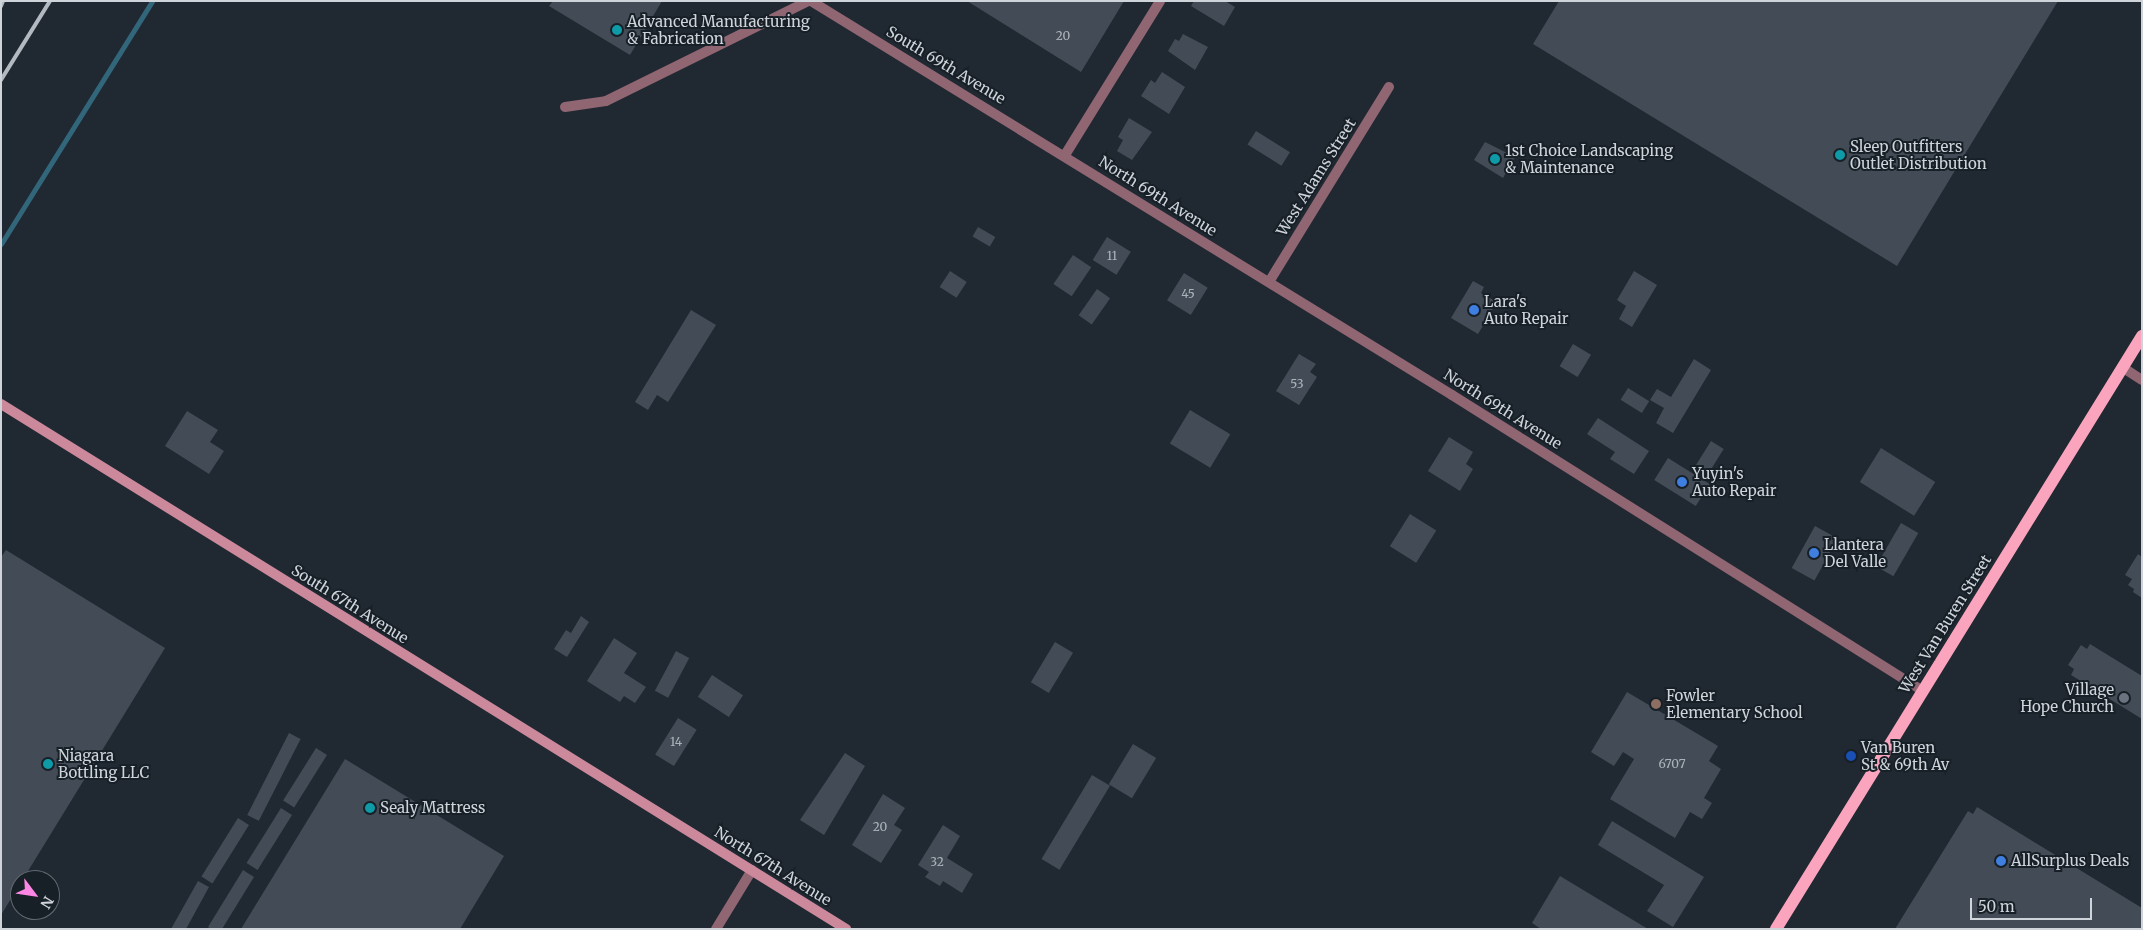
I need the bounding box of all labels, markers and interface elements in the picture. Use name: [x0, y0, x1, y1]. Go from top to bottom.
place label: Advanced Manufacturing & Fabrication: [627, 12, 810, 47]
street label: South 69th Avenue: [883, 22, 1009, 108]
marker: Advanced Manufacturing & Fabrication: [611, 24, 623, 36]
house number: 20: [1056, 29, 1070, 43]
street label: West Adams Street: [1272, 115, 1360, 239]
place label: Sleep Outfitters Outlet Distribution: [1850, 137, 1987, 172]
place label: 1st Choice Landscaping & Maintenance: [1505, 141, 1673, 176]
marker: Sleep Outfitters Outlet Distribution: [1834, 149, 1846, 161]
street label: North 69th Avenue: [1096, 152, 1220, 240]
marker: 1st Choice Landscaping & Maintenance: [1489, 153, 1501, 165]
house number: 11: [1107, 249, 1117, 263]
house number: 45: [1181, 287, 1195, 301]
place label: Lara's Auto Repair: [1484, 292, 1569, 327]
marker: Lara's Auto Repair: [1468, 304, 1480, 316]
street label: North 69th Avenue: [1441, 365, 1565, 453]
house number: 53: [1290, 377, 1304, 391]
place label: Yuyin's Auto Repair: [1692, 464, 1777, 499]
marker: Yuyin's Auto Repair: [1676, 476, 1688, 488]
place label: Llantera Del Valle: [1824, 535, 1886, 570]
marker: Llantera Del Valle: [1808, 547, 1820, 559]
street label: West Van Buren Street: [1895, 552, 1995, 696]
street label: South 67th Avenue: [288, 561, 412, 647]
place label: Village Hope Church: [2020, 680, 2114, 715]
place label: Fowler Elementary School: [1666, 686, 1803, 721]
marker: Village Hope Church: [2118, 692, 2130, 704]
marker: Fowler Elementary School: [1650, 698, 1662, 710]
house number: 14: [670, 735, 682, 749]
place label: Van Buren St & 69th Av: [1861, 738, 1949, 773]
place label: Niagara Bottling LLC: [58, 746, 149, 781]
marker: Van Buren St & 69th Av: [1845, 750, 1857, 762]
house number: 6707: [1658, 757, 1686, 771]
marker: Niagara Bottling LLC: [42, 758, 54, 770]
place label: Sealy Mattress: [380, 799, 485, 817]
marker: Sealy Mattress: [364, 802, 376, 814]
house number: 20: [873, 820, 887, 834]
street label: North 67th Avenue: [711, 823, 835, 909]
place label: AllSurplus Deals: [2011, 852, 2129, 870]
house number: 32: [930, 855, 944, 869]
marker: AllSurplus Deals: [1995, 855, 2007, 867]
north arrow: [10, 870, 60, 920]
scale bar: [1973, 888, 2096, 920]
text: N: [36, 893, 58, 912]
text: 50 m: [1978, 897, 2015, 916]

